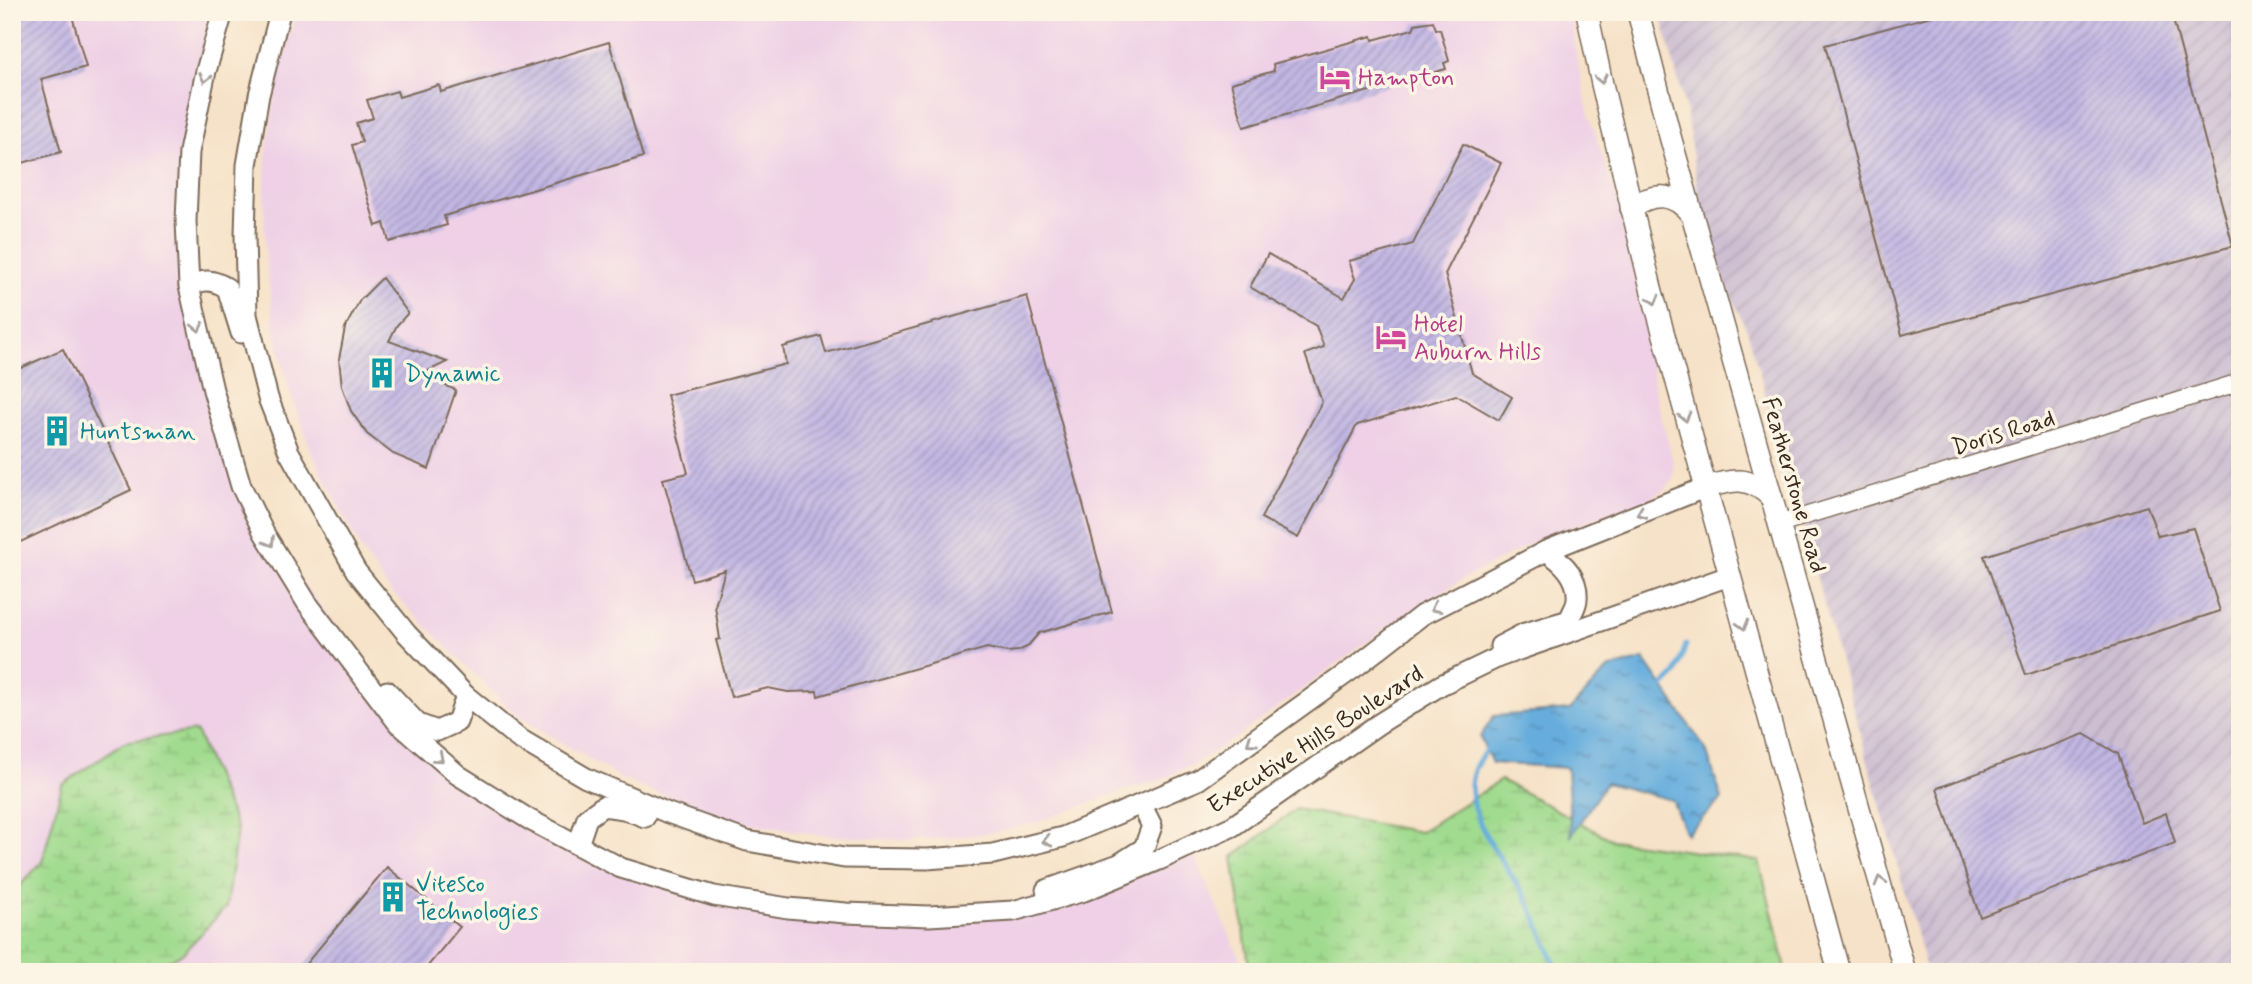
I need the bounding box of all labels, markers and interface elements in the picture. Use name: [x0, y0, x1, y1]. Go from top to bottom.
hotel icon: Hampton: [1318, 60, 1352, 94]
place label: Hampton: [1358, 63, 1455, 94]
one-way arrow: [198, 72, 213, 84]
one-way arrow: [1592, 73, 1607, 85]
one-way arrow: [1646, 294, 1660, 306]
place label: Hotel Auburn Hills: [1414, 309, 1542, 368]
hotel icon: Hotel Auburn Hills: [1374, 320, 1408, 354]
one-way arrow: [190, 321, 204, 333]
building icon: Dynamic: [365, 356, 399, 390]
place label: Dynamic: [405, 359, 501, 390]
street label: Featherstone Road: [1754, 394, 1833, 577]
street label: Doris Road: [1948, 403, 2059, 464]
one-way arrow: [1677, 411, 1691, 423]
building icon: Huntsman: [40, 414, 74, 448]
place label: Huntsman: [80, 417, 196, 448]
one-way arrow: [1635, 504, 1647, 518]
one-way arrow: [261, 534, 274, 547]
one-way arrow: [1429, 600, 1442, 614]
one-way arrow: [1734, 619, 1749, 631]
street label: Executive Hills Boulevard: [1202, 659, 1430, 822]
one-way arrow: [1246, 734, 1259, 746]
one-way arrow: [431, 750, 444, 762]
one-way arrow: [1041, 833, 1053, 847]
place label: Vitesco Technologies: [416, 869, 539, 930]
one-way arrow: [1874, 875, 1888, 887]
building icon: Vitesco Technologies: [376, 880, 410, 914]

